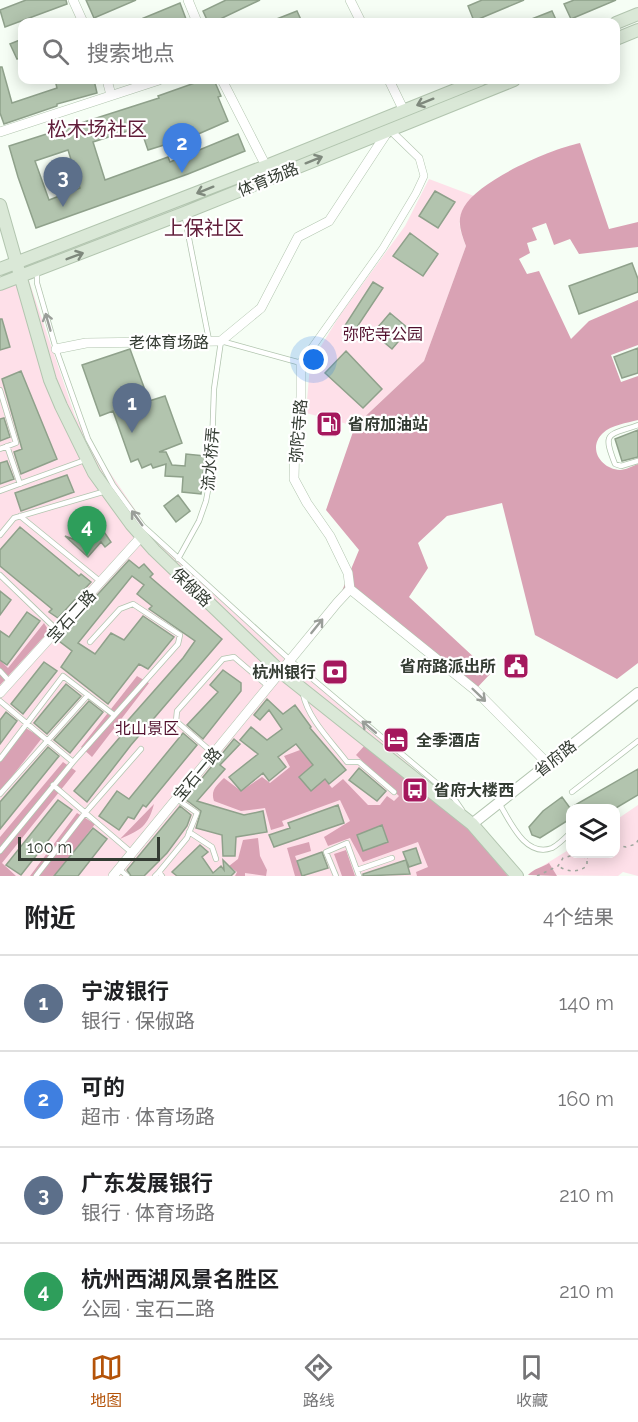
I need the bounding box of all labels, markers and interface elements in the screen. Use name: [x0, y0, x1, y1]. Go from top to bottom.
search box: [18, 18, 620, 84]
icon: search: [39, 35, 72, 68]
text: 搜索地点: [87, 40, 175, 66]
one-way arrow: [417, 97, 435, 108]
district label: 松木场社区: [47, 117, 147, 141]
pin: 2: [162, 124, 201, 173]
one-way arrow: [305, 154, 323, 165]
pin: 3: [44, 158, 82, 207]
street label: 体育场路: [235, 159, 301, 200]
one-way arrow: [197, 185, 215, 196]
district label: 上保社区: [164, 216, 244, 240]
one-way arrow: [65, 250, 84, 261]
one-way arrow: [42, 313, 53, 332]
park label: 弥陀寺公园: [343, 325, 423, 344]
street label: 老体育场路: [129, 333, 209, 352]
your location: [299, 345, 328, 374]
pin: 1: [112, 384, 152, 433]
street label: 弥陀寺路: [286, 398, 311, 464]
fuel station icon: 省府加油站: [314, 409, 344, 439]
place label: 省府加油站: [348, 415, 428, 434]
street label: 流水桥弄: [198, 426, 223, 492]
pin: 4: [68, 506, 106, 556]
one-way arrow: [131, 510, 143, 526]
street label: 保俶路: [168, 564, 216, 611]
street label: 宝石二路: [43, 586, 100, 646]
one-way arrow: [311, 619, 324, 635]
public building icon: 省府路派出所: [501, 651, 531, 681]
bank icon: 杭州银行: [320, 657, 350, 687]
place label: 省府路派出所: [400, 657, 496, 676]
place label: 杭州银行: [252, 663, 316, 682]
one-way arrow: [471, 687, 486, 702]
park label: 北山景区: [115, 719, 179, 738]
one-way arrow: [362, 720, 377, 734]
hotel icon: 全季酒店: [381, 725, 411, 755]
place label: 全季酒店: [416, 731, 480, 750]
street label: 省府路: [531, 736, 580, 781]
street label: 宝石一路: [170, 744, 225, 805]
bus stop icon: 省府大楼西: [400, 775, 430, 805]
place label: 省府大楼西: [434, 781, 514, 800]
map controls: [566, 804, 620, 858]
button: layers: [566, 804, 620, 858]
scale bar: [18, 834, 160, 862]
text: 100 m: [27, 838, 72, 857]
text: 附近: [24, 903, 76, 933]
text: 4个结果: [543, 905, 614, 929]
text: 宁波银行: [81, 978, 169, 1004]
text: 1: [39, 991, 48, 1015]
text: 140 m: [559, 991, 614, 1015]
text: 银行 · 保俶路: [81, 1009, 195, 1033]
text: 可的: [81, 1074, 125, 1100]
text: 2: [38, 1087, 49, 1111]
text: 160 m: [558, 1087, 614, 1111]
text: 超市 · 体育场路: [81, 1105, 215, 1129]
text: 广东发展银行: [81, 1170, 213, 1196]
text: 3: [38, 1183, 49, 1207]
text: 210 m: [559, 1183, 614, 1207]
text: 银行 · 体育场路: [81, 1201, 215, 1225]
text: 杭州西湖风景名胜区: [81, 1266, 279, 1292]
text: 4: [38, 1279, 49, 1303]
text: 210 m: [559, 1279, 614, 1303]
text: 公园 · 宝石二路: [81, 1297, 215, 1321]
tab: 地图: [90, 1351, 123, 1411]
tab: 路线: [302, 1351, 335, 1411]
tab: 收藏: [515, 1351, 548, 1411]

